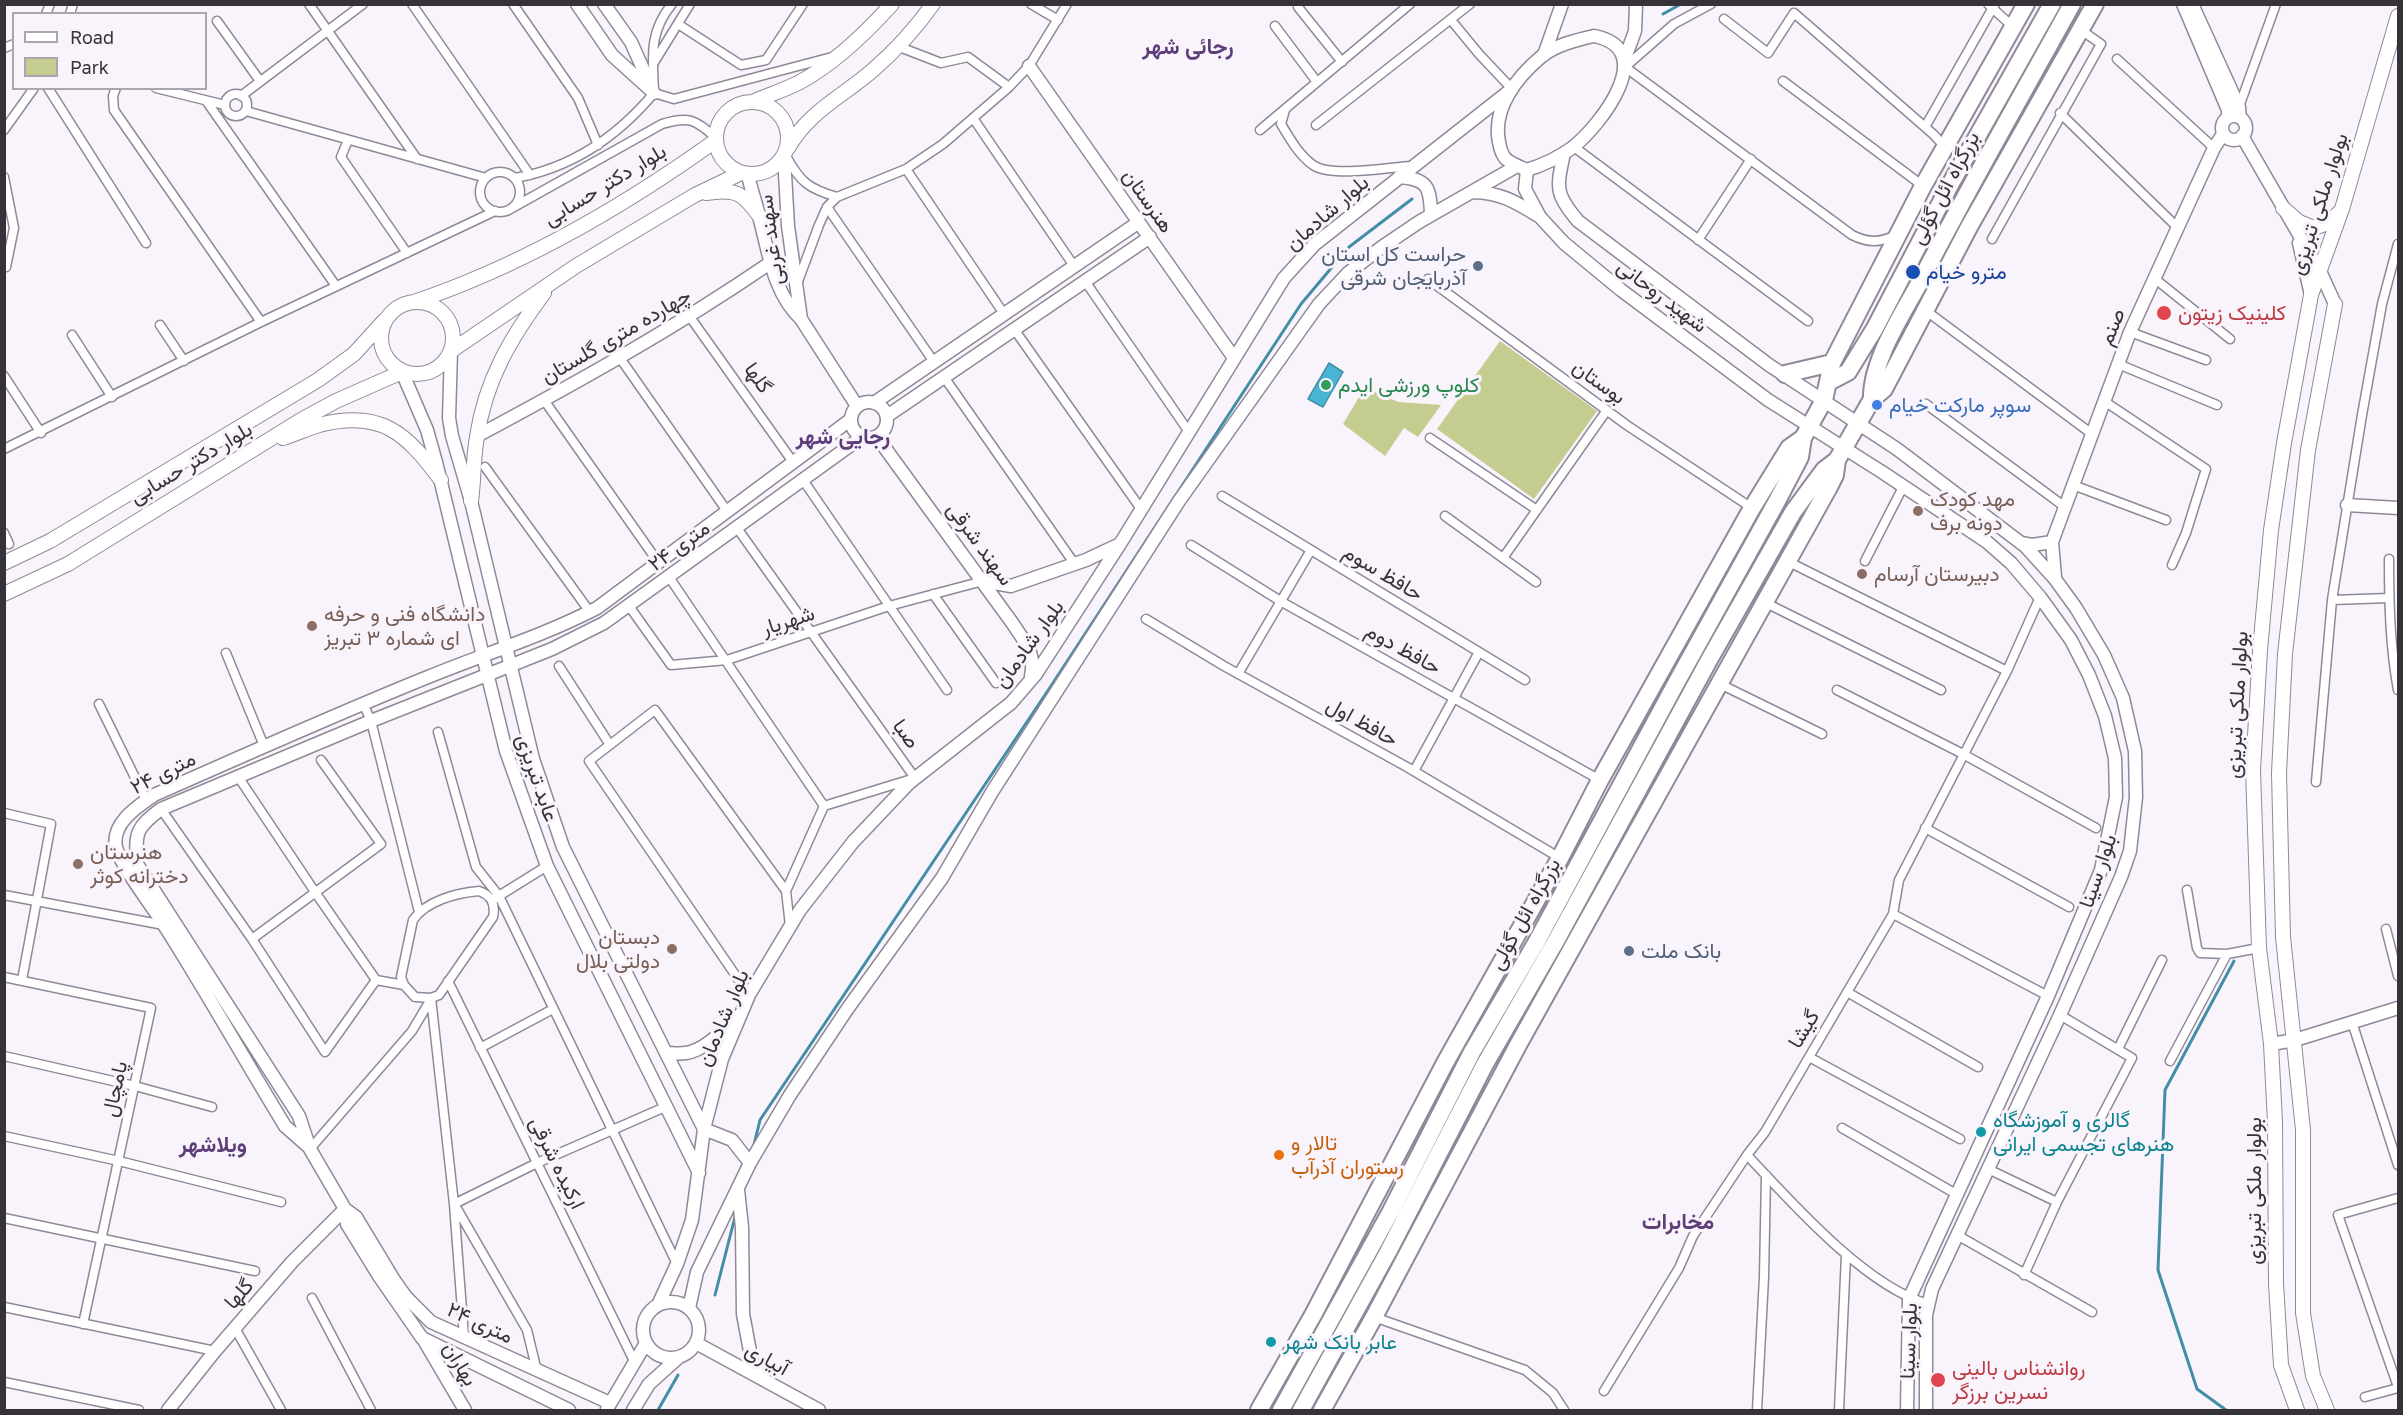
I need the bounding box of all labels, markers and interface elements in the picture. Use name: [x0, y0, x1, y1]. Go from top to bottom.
legend: [12, 12, 207, 90]
text: Road: [70, 26, 114, 48]
district label: رجائی شهر: [1142, 34, 1234, 60]
text: Park: [70, 56, 109, 78]
street label: بزرگراه ائل گؤلی: [1905, 127, 1985, 249]
street label: بولوار ملکی تبریزی: [2284, 130, 2354, 278]
street label: بلوار دکتر حسابی: [539, 139, 671, 231]
street label: هنرستان: [1117, 164, 1179, 238]
street label: بلوار شادمان: [1280, 170, 1374, 256]
street label: سهند غربی: [753, 193, 789, 287]
place label: حراست کل استان آذربایجان شرقی: [1321, 241, 1466, 291]
street label: شهید روحانی: [1612, 254, 1712, 338]
marker: حراست کل استان آذربایجان شرقی: [1471, 259, 1485, 273]
place label: مترو خیام: [1926, 259, 2007, 285]
marker: مترو خیام: [1904, 263, 1922, 281]
street label: چهارده متری گلستان: [537, 283, 695, 389]
place label: کلینیک زیتون: [2178, 300, 2286, 326]
marker: کلینیک زیتون: [2155, 304, 2173, 322]
street label: صنم: [2093, 305, 2131, 349]
street label: بوستان: [1567, 354, 1631, 410]
street label: گلها: [739, 358, 777, 398]
place label: کلوپ ورزشی ایدم: [1338, 372, 1479, 398]
marker: کلوپ ورزشی ایدم: [1319, 378, 1333, 392]
place label: سوپر مارکت خیام: [1889, 392, 2031, 418]
marker: سوپر مارکت خیام: [1870, 398, 1884, 412]
street label: بلوار دکتر حسابی: [125, 417, 257, 509]
district label: رجایی شهر: [796, 424, 890, 450]
place label: مهد کودک دونه برف: [1930, 486, 2015, 536]
street label: سهند شرقی: [941, 497, 1019, 591]
marker: مهد کودک دونه برف: [1911, 504, 1925, 518]
street label: ۲۴ متری: [643, 515, 715, 577]
street label: حافظ سوم: [1338, 539, 1428, 607]
place label: دبیرستان آرسام: [1874, 561, 2000, 587]
marker: دبیرستان آرسام: [1855, 567, 1869, 581]
street label: بلوار شادمان: [989, 595, 1069, 693]
place label: دانشگاه فنی و حرفه ای شماره ۳ تبریز: [324, 601, 485, 651]
street label: شهریار: [758, 601, 818, 641]
street label: حافظ دوم: [1361, 618, 1445, 680]
marker: دانشگاه فنی و حرفه ای شماره ۳ تبریز: [305, 619, 319, 633]
street label: بولوار ملکی تبریزی: [2221, 631, 2253, 779]
street label: حافظ اول: [1322, 692, 1402, 752]
street label: صبا: [887, 714, 925, 754]
street label: عابد تبریزی: [510, 731, 564, 825]
street label: ۲۴ متری: [126, 746, 200, 800]
street label: بلوار سینا: [2074, 831, 2122, 911]
place label: هنرستان دخترانه کوثر: [90, 839, 189, 889]
street label: بزرگراه ائل گؤلی: [1484, 854, 1566, 974]
marker: هنرستان دخترانه کوثر: [71, 857, 85, 871]
place label: دبستان دولتی بلال: [576, 924, 660, 974]
place label: بانک ملت: [1641, 938, 1721, 964]
marker: دبستان دولتی بلال: [665, 942, 679, 956]
marker: بانک ملت: [1622, 944, 1636, 958]
street label: بلوار شادمان: [691, 966, 755, 1070]
street label: گیشا: [1783, 1005, 1825, 1053]
street label: پامچال: [97, 1059, 133, 1119]
place label: گالری و آموزشگاه هنرهای تجسمی ایرانی: [1993, 1107, 2174, 1157]
street label: ارکیده شرقی: [524, 1113, 590, 1213]
street label: بولوار ملکی تبریزی: [2241, 1117, 2267, 1265]
marker: گالری و آموزشگاه هنرهای تجسمی ایرانی: [1974, 1125, 1988, 1139]
place label: تالار و رستوران آذرآب: [1291, 1130, 1404, 1180]
district label: ویلاشهر: [179, 1132, 247, 1158]
marker: تالار و رستوران آذرآب: [1272, 1148, 1286, 1162]
district label: مخابرات: [1642, 1209, 1714, 1235]
street label: گلها: [219, 1274, 259, 1314]
street label: ۲۴ متری: [443, 1297, 517, 1349]
street label: بلوار سینا: [1895, 1302, 1923, 1380]
place label: عابر بانک شهر: [1283, 1329, 1397, 1355]
marker: عابر بانک شهر: [1264, 1335, 1278, 1349]
street label: بهاران: [437, 1337, 483, 1391]
street label: آبیاری: [741, 1337, 793, 1381]
place label: روانشناس بالینی نسرین برزگر: [1952, 1355, 2085, 1405]
marker: روانشناس بالینی نسرین برزگر: [1929, 1371, 1947, 1389]

